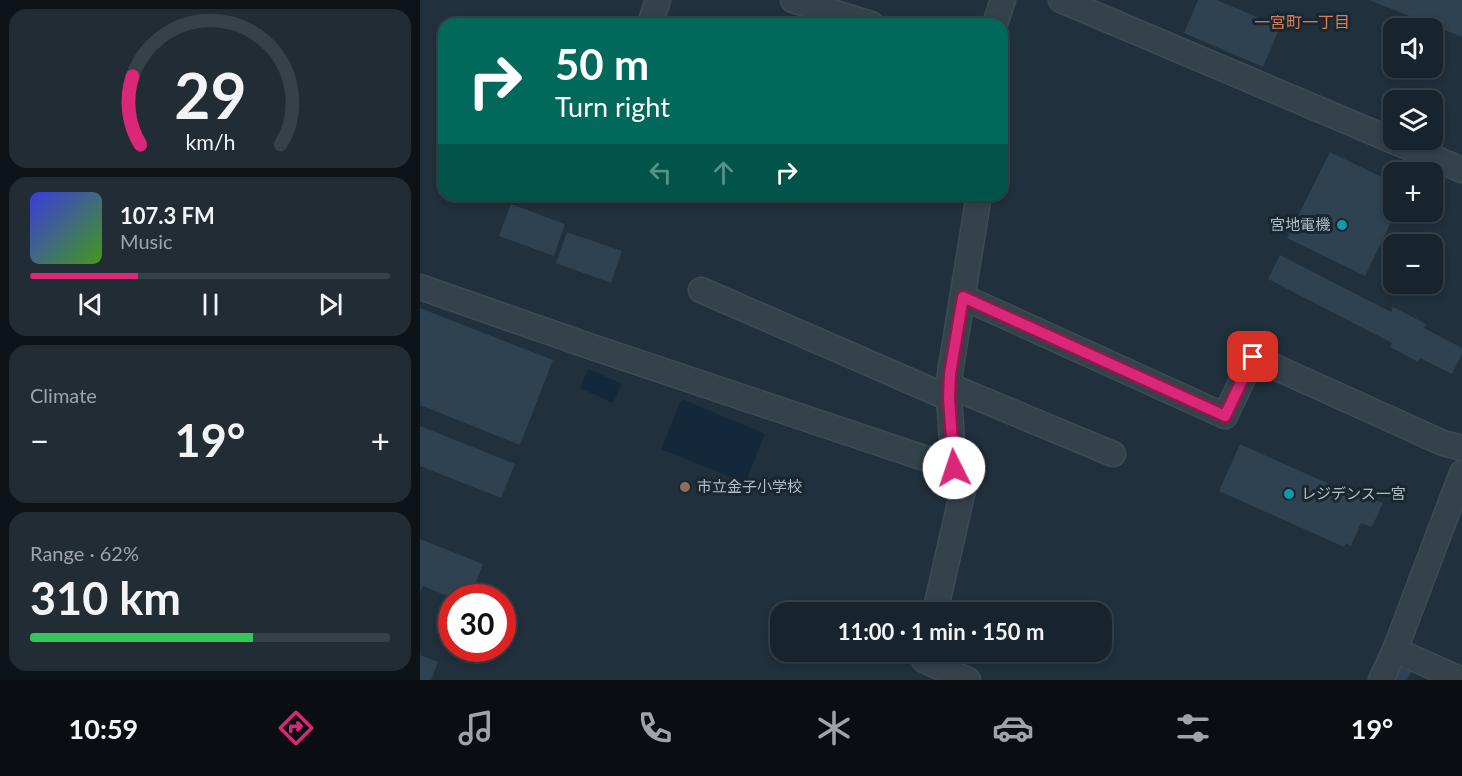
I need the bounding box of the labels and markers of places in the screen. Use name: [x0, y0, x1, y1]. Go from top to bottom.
place label: 宮地電機: [1270, 215, 1330, 233]
marker: 宮地電機: [1335, 218, 1349, 232]
pin: [1227, 331, 1278, 382]
place label: 市立金子小学校: [697, 477, 802, 495]
marker: 市立金子小学校: [678, 480, 692, 494]
place label: レジデンス一宮: [1301, 484, 1406, 502]
marker: レジデンス一宮: [1282, 487, 1296, 501]

